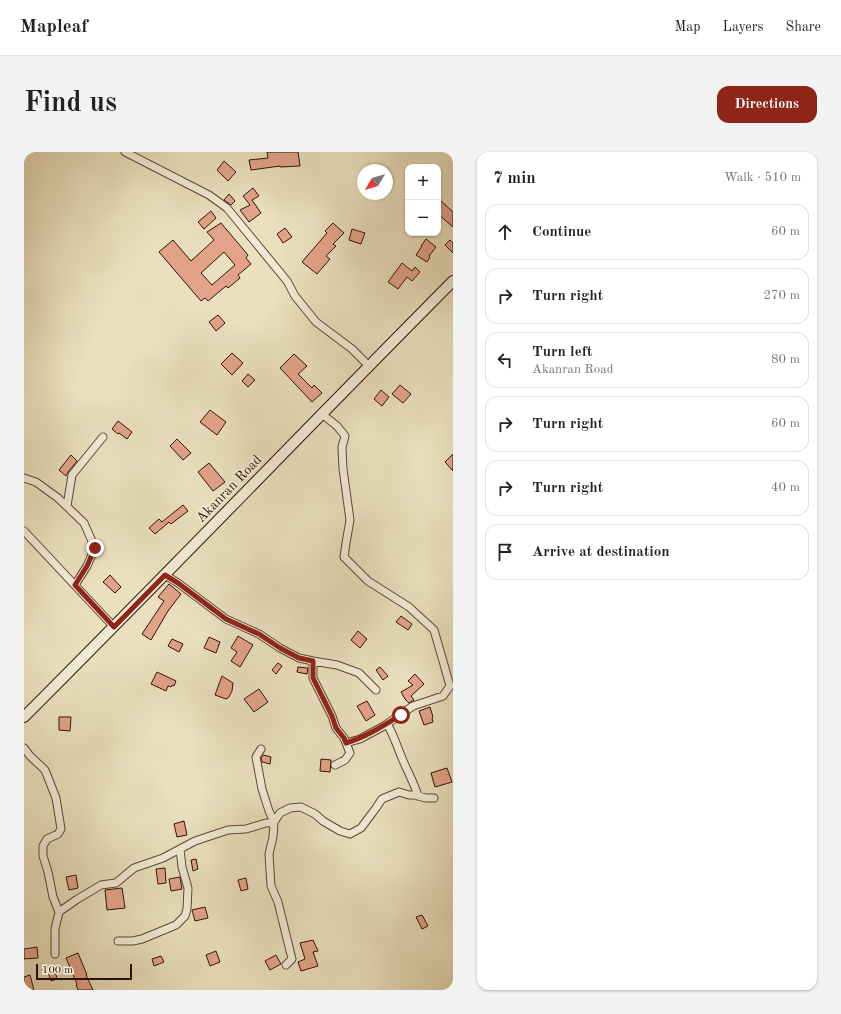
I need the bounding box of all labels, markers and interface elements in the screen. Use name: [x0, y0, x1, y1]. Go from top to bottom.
text: Mapleaf: [20, 18, 88, 37]
text: Map: [675, 20, 701, 34]
text: Layers: [723, 20, 764, 34]
text: Share: [786, 20, 821, 34]
button: Directions: [717, 86, 817, 123]
text: Find us: [24, 90, 117, 118]
north arrow: [357, 164, 393, 200]
map controls: [405, 164, 441, 236]
button: +: [405, 164, 441, 200]
text: 7 min: [493, 170, 536, 187]
text: Walk · 510 m: [724, 171, 801, 184]
button: −: [405, 200, 441, 236]
icon: ahead: [494, 221, 516, 243]
text: Continue: [532, 225, 591, 240]
text: 60 m: [771, 225, 800, 238]
icon: right: [494, 285, 516, 307]
text: Turn right: [532, 289, 603, 304]
text: 270 m: [763, 289, 800, 302]
text: Turn left: [532, 345, 592, 360]
icon: left: [494, 349, 516, 371]
text: 80 m: [771, 353, 800, 366]
text: Akanran Road: [532, 363, 614, 376]
icon: right: [494, 413, 516, 435]
text: Turn right: [532, 417, 603, 432]
text: 60 m: [771, 417, 800, 430]
street label: Akanran Road: [193, 453, 265, 525]
icon: right: [494, 477, 516, 499]
text: Turn right: [532, 481, 603, 496]
text: 40 m: [771, 481, 800, 494]
route end: [86, 539, 104, 557]
icon: arrive: [494, 541, 516, 563]
text: Arrive at destination: [532, 545, 670, 560]
route start: [392, 706, 410, 724]
scale bar: [36, 962, 132, 981]
text: 100 m: [42, 965, 73, 976]

